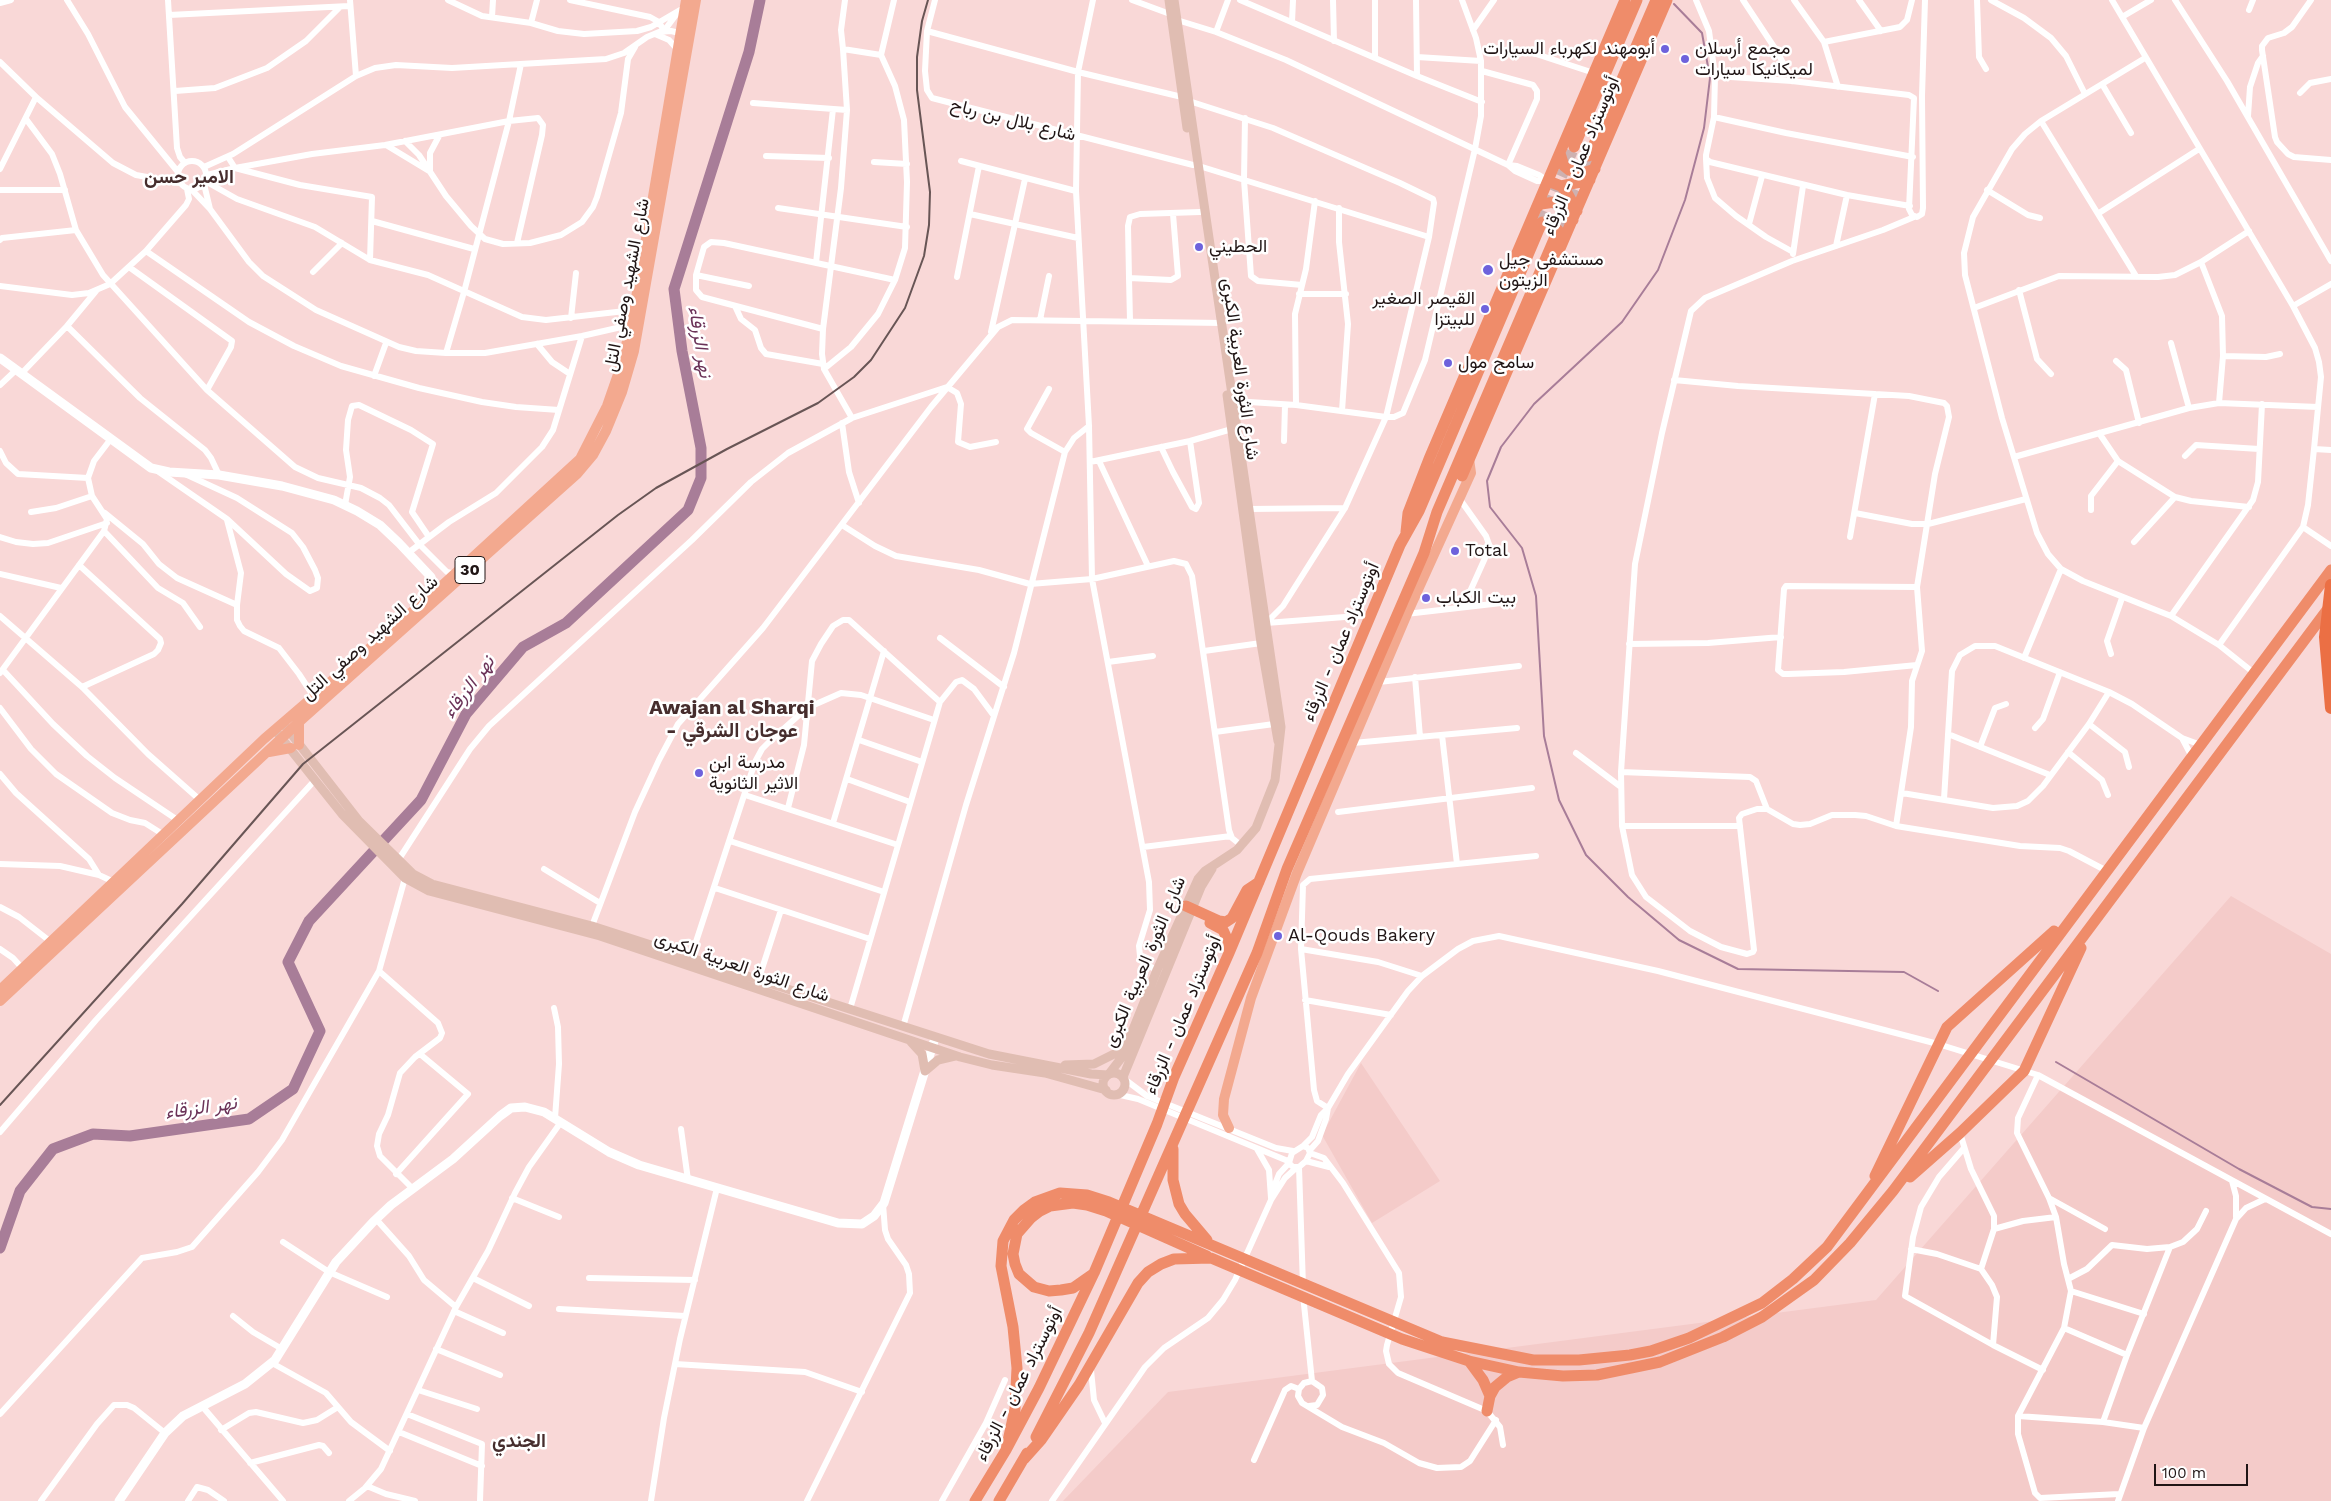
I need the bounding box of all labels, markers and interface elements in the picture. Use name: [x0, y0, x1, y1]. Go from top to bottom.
place label: أبومهند لكهرباء السيارات: [1483, 38, 1655, 60]
place label: مجمع أرسلان لميكانيكا سيارات: [1695, 38, 1813, 80]
marker: أبومهند لكهرباء السيارات: [1659, 43, 1671, 55]
marker: مجمع أرسلان لميكانيكا سيارات: [1679, 53, 1691, 65]
street label: أوتوستراد عمان - الزرقاء: [1538, 73, 1624, 239]
street label: شارع بلال بن رباح: [948, 94, 1078, 146]
district label: الامير حسن: [144, 166, 234, 188]
street label: شارع الشهيد وصفي التل: [600, 196, 654, 374]
place label: الحطيني: [1209, 236, 1267, 258]
marker: الحطيني: [1193, 241, 1205, 253]
place label: مستشفى جيل الزيتون: [1499, 249, 1603, 292]
marker: مستشفى جيل الزيتون: [1481, 263, 1495, 277]
street label: شارع الثورة العربية الكبرى: [1217, 277, 1263, 461]
place label: القيصر الصغير للبيتزا: [1372, 288, 1475, 330]
marker: القيصر الصغير للبيتزا: [1479, 303, 1491, 315]
water label: نهر الزرقاء: [683, 305, 717, 379]
place label: سامح مول: [1458, 352, 1534, 374]
marker: سامح مول: [1442, 357, 1454, 369]
place label: Total: [1465, 540, 1508, 562]
marker: Total: [1449, 545, 1461, 557]
road number: 30: [455, 556, 485, 584]
street label: أوتوستراد عمان - الزرقاء: [1298, 559, 1384, 725]
street label: شارع الشهيد وصفي التل: [297, 571, 443, 705]
place label: بيت الكباب: [1436, 587, 1516, 609]
marker: بيت الكباب: [1420, 592, 1432, 604]
water label: نهر الزرقاء: [438, 651, 500, 723]
district label: Awajan al Sharqi - عوجان الشرقي: [649, 696, 815, 743]
place label: مدرسة ابن الاثير الثانوية: [709, 752, 798, 794]
marker: مدرسة ابن الاثير الثانوية: [693, 767, 705, 779]
street label: شارع الثورة العربية الكبرى: [1099, 873, 1191, 1051]
place label: Al-Qouds Bakery: [1288, 925, 1435, 947]
street label: شارع الثورة العربية الكبرى: [652, 927, 832, 1007]
marker: Al-Qouds Bakery: [1272, 930, 1284, 942]
street label: أوتوستراد عمان - الزرقاء: [1140, 932, 1226, 1098]
water label: نهر الزرقاء: [164, 1092, 238, 1124]
street label: أوتوستراد عمان - الزرقاء: [971, 1303, 1067, 1465]
district label: الجندي: [492, 1430, 546, 1452]
scale bar: [2156, 1454, 2250, 1486]
text: 100 m: [2162, 1464, 2206, 1482]

